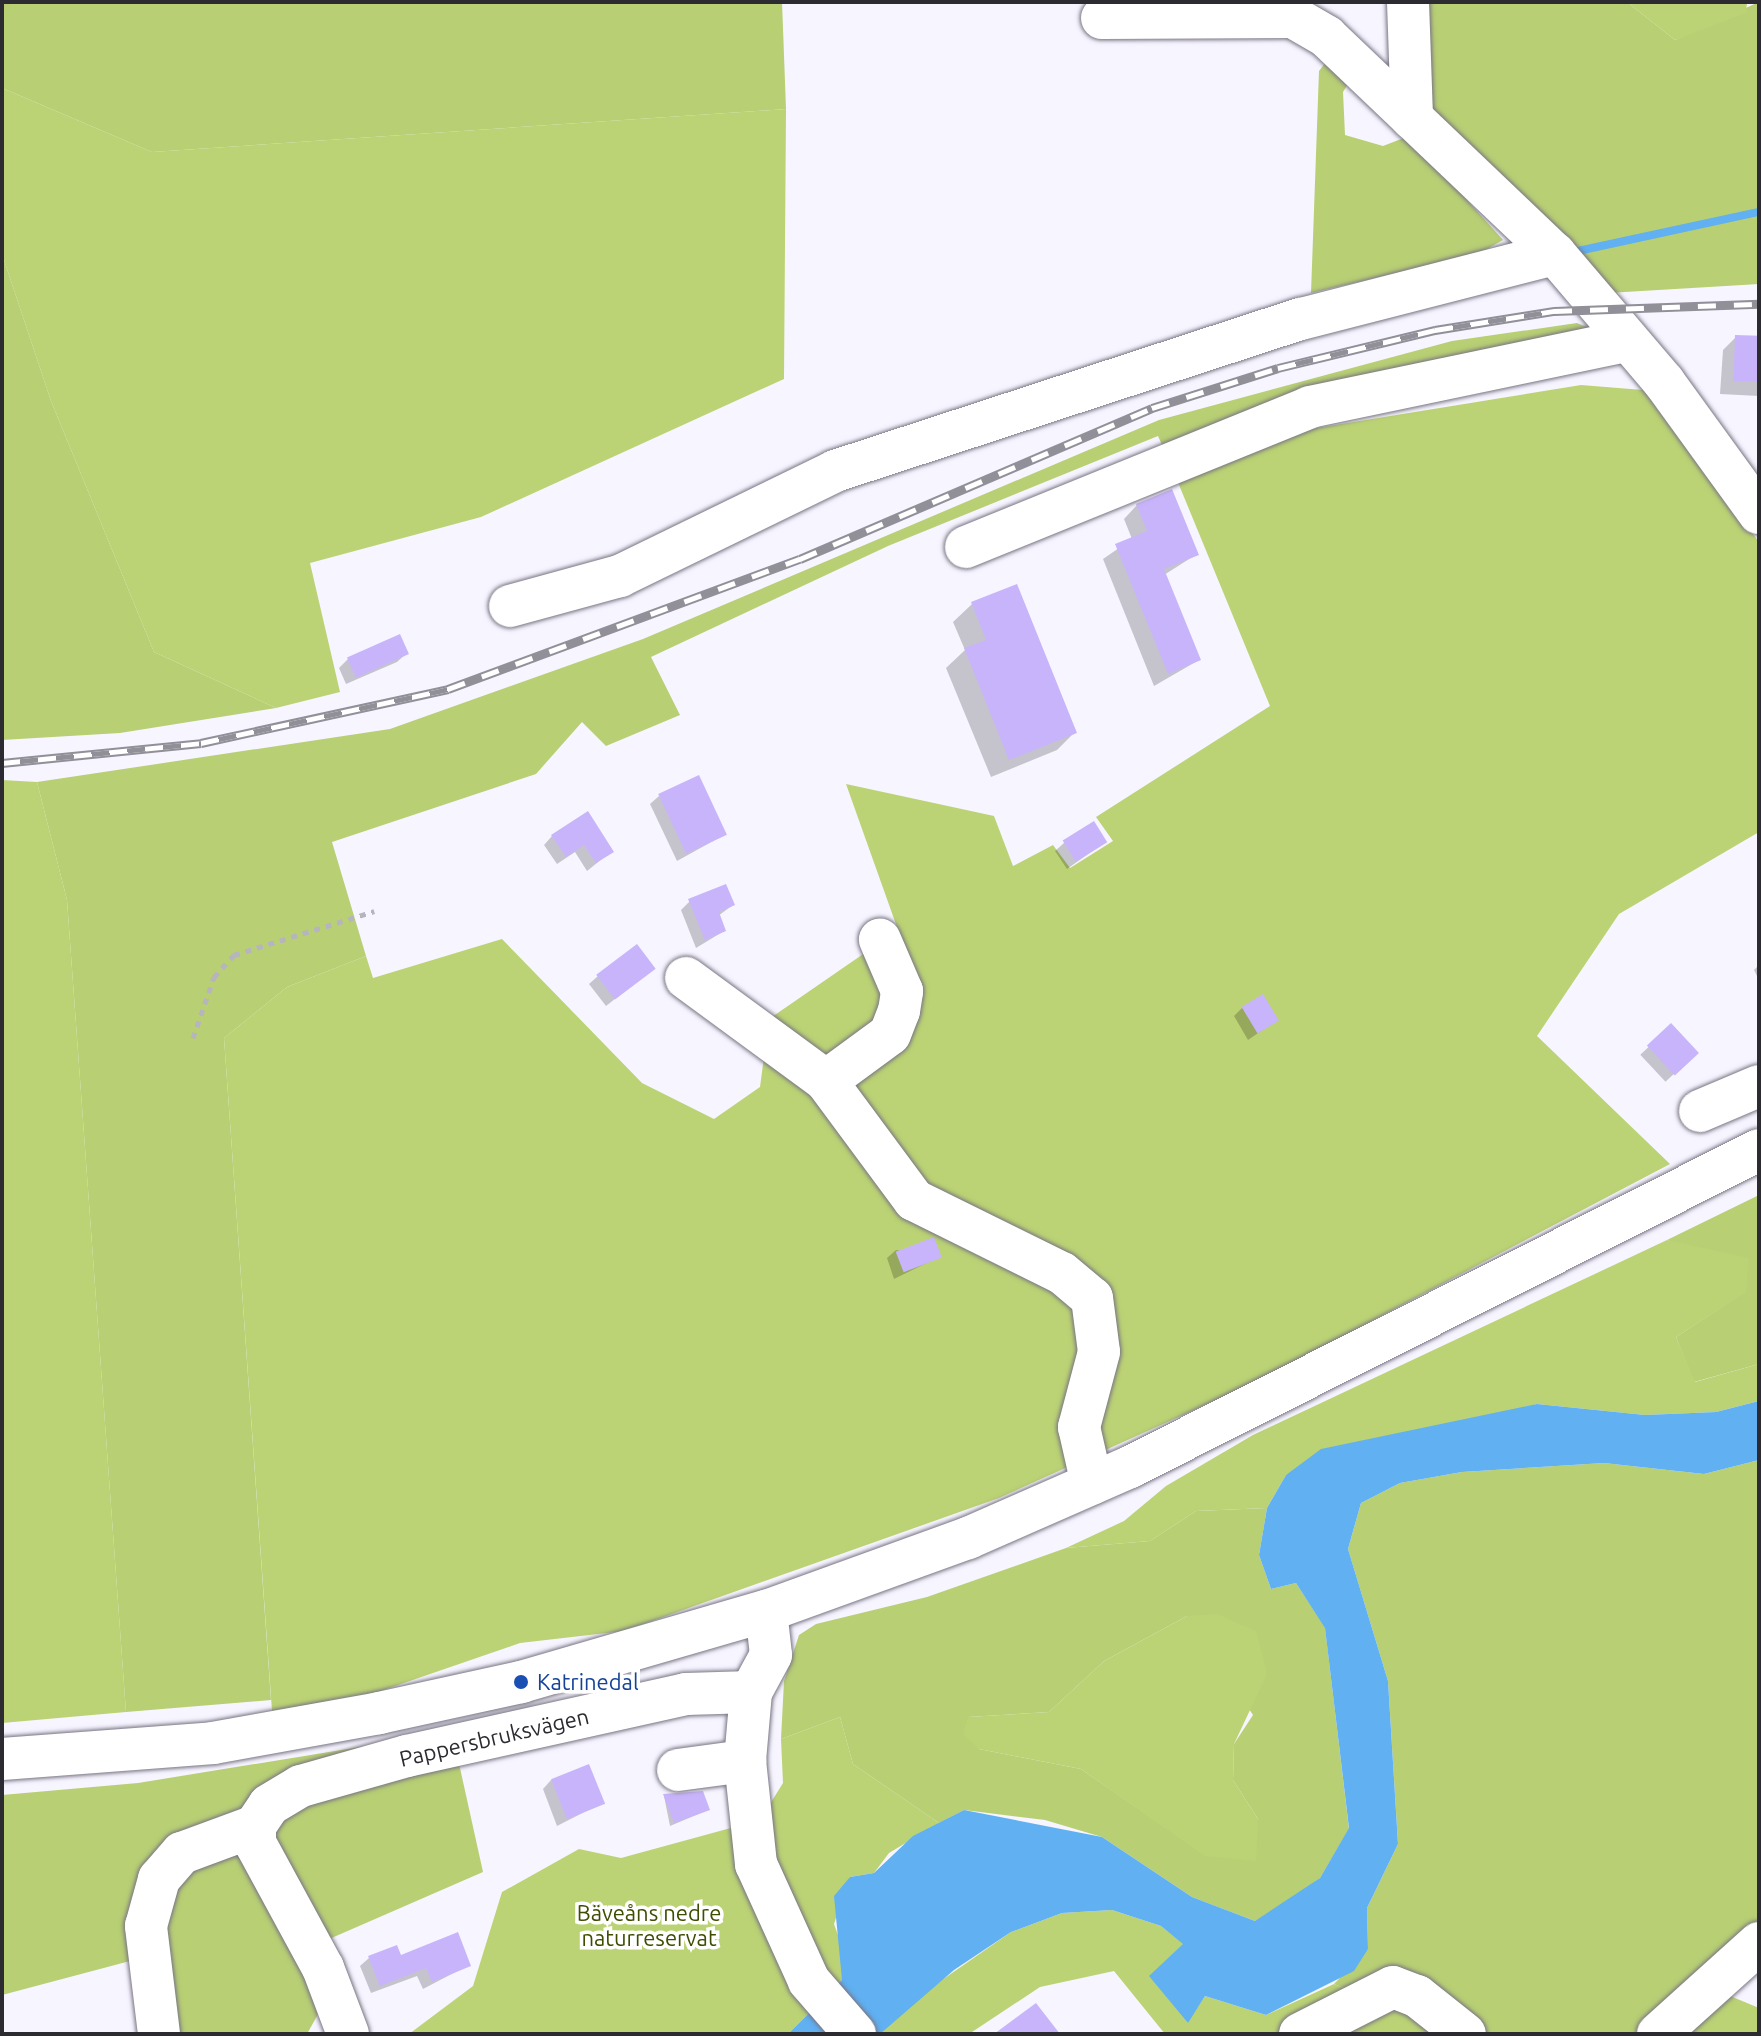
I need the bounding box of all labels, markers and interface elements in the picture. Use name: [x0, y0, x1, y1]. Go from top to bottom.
place label: Katrinedal: [537, 1669, 639, 1695]
marker: Katrinedal: [512, 1673, 530, 1691]
street label: Pappersbruksvägen: [397, 1702, 591, 1772]
park label: Bäveåns nedre naturreservat: [577, 1899, 721, 1950]

